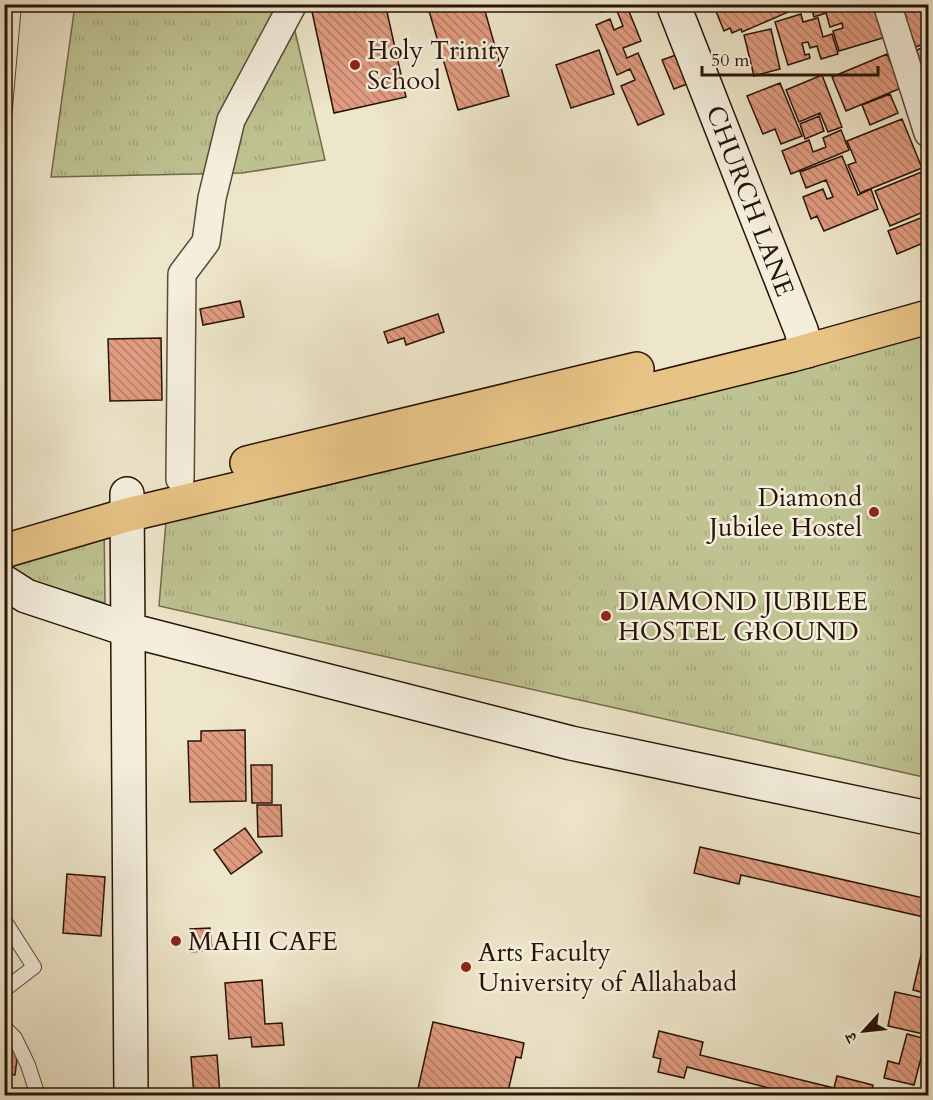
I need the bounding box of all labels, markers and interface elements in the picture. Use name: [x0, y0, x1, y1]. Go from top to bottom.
place label: Holy Trinity School: [367, 33, 510, 98]
scale bar: [702, 39, 878, 77]
text: 50 m: [711, 48, 750, 73]
marker: Holy Trinity School: [348, 58, 362, 72]
street label: CHURCH LANE: [697, 100, 803, 302]
place label: Diamond Jubilee Hostel: [705, 480, 862, 545]
marker: Diamond Jubilee Hostel: [867, 505, 881, 519]
place label: DIAMOND JUBILEE HOSTEL GROUND: [618, 584, 868, 649]
marker: DIAMOND JUBILEE HOSTEL GROUND: [599, 609, 613, 623]
place label: MAHI CAFE: [188, 924, 338, 959]
marker: MAHI CAFE: [169, 934, 183, 948]
place label: Arts Faculty University of Allahabad: [478, 935, 737, 1000]
marker: Arts Faculty University of Allahabad: [459, 960, 473, 974]
north arrow: [834, 1001, 894, 1061]
text: उ: [839, 1027, 864, 1047]

